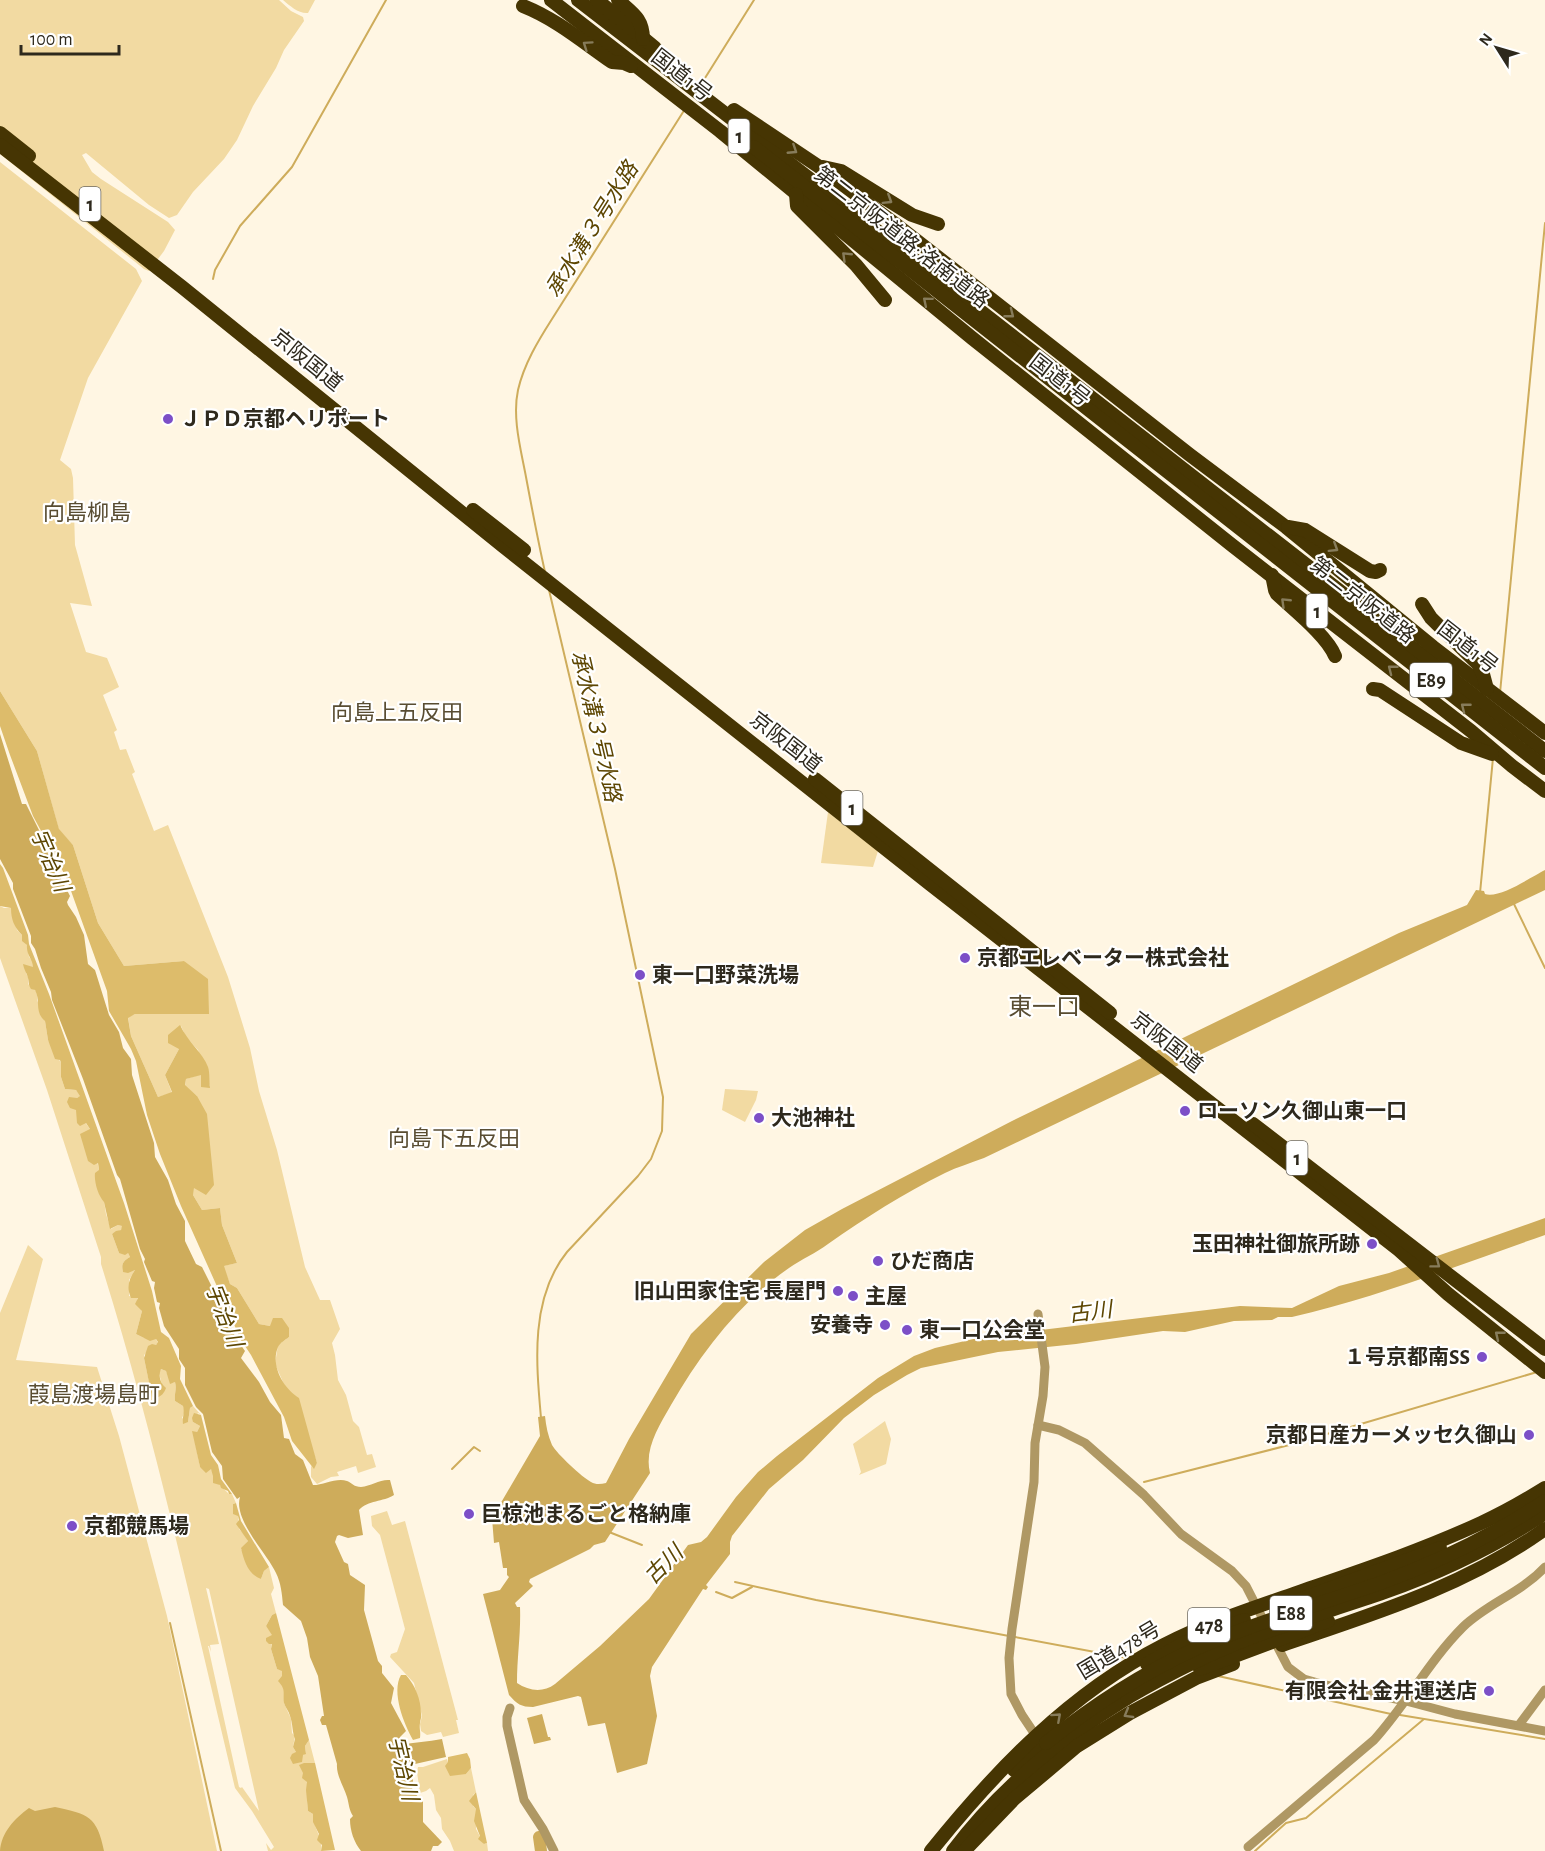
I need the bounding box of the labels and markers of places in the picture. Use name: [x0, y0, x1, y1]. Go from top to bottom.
place label: ＪＰＤ京都ヘリポート: [180, 408, 390, 430]
marker: ＪＰＤ京都ヘリポート: [161, 412, 175, 426]
place label: 京都エレベーター株式会社: [977, 946, 1229, 969]
marker: 京都エレベーター株式会社: [958, 951, 972, 965]
place label: 東一口野菜洗場: [652, 964, 799, 986]
marker: 東一口野菜洗場: [633, 968, 647, 982]
place label: ローソン久御山東一口: [1197, 1099, 1407, 1122]
marker: ローソン久御山東一口: [1178, 1104, 1192, 1118]
place label: 大池神社: [771, 1106, 855, 1129]
marker: 大池神社: [752, 1111, 766, 1125]
place label: 玉田神社御旅所跡: [1192, 1232, 1360, 1255]
marker: 玉田神社御旅所跡: [1365, 1237, 1379, 1251]
place label: ひだ商店: [890, 1250, 974, 1272]
marker: ひだ商店: [871, 1254, 885, 1268]
place label: 旧山田家住宅 長屋門: [634, 1280, 826, 1302]
marker: 旧山田家住宅 長屋門: [831, 1284, 845, 1298]
place label: 主屋: [865, 1285, 907, 1307]
marker: 主屋: [846, 1289, 860, 1303]
place label: 安養寺: [810, 1314, 873, 1336]
marker: 安養寺: [878, 1318, 892, 1332]
place label: 東一口公会堂: [919, 1319, 1045, 1341]
marker: 東一口公会堂: [900, 1323, 914, 1337]
place label: １号京都南SS: [1344, 1346, 1470, 1368]
marker: １号京都南SS: [1475, 1350, 1489, 1364]
place label: 京都日産カーメッセ久御山: [1266, 1423, 1517, 1446]
marker: 京都日産カーメッセ久御山: [1522, 1428, 1536, 1442]
place label: 巨椋池まるごと格納庫: [481, 1502, 691, 1525]
marker: 巨椋池まるごと格納庫: [462, 1507, 476, 1521]
place label: 京都競馬場: [84, 1515, 189, 1537]
marker: 京都競馬場: [65, 1519, 79, 1533]
place label: 有限会社 金井運送店: [1285, 1679, 1477, 1702]
marker: 有限会社 金井運送店: [1482, 1684, 1496, 1698]

